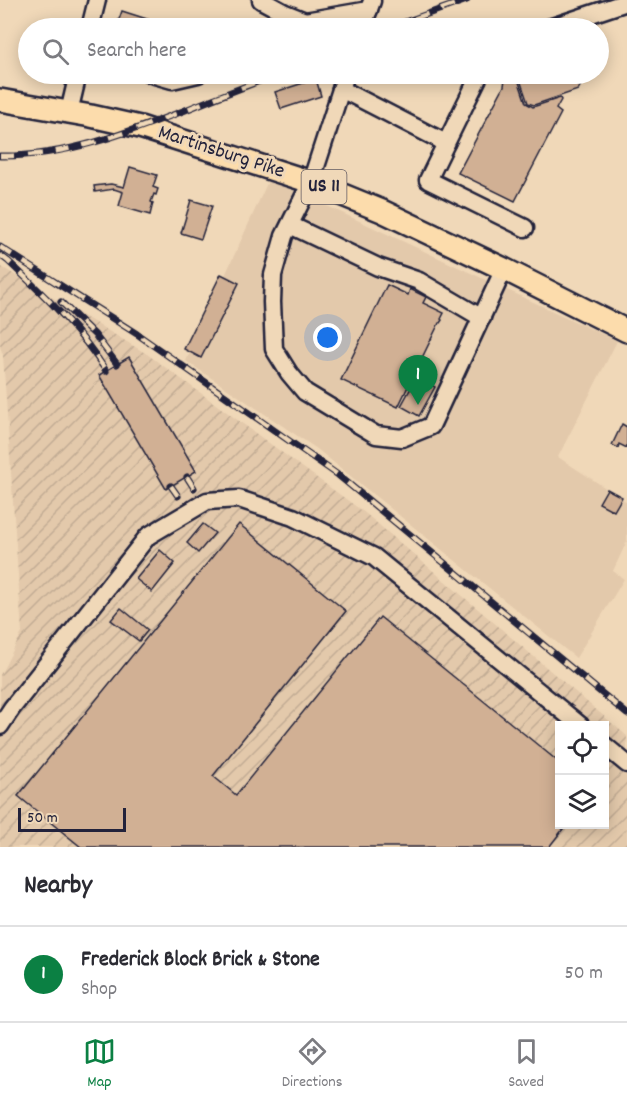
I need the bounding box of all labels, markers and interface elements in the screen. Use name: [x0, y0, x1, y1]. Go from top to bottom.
search box: [18, 18, 609, 84]
icon: search: [39, 35, 72, 68]
text: Search here: [87, 36, 186, 67]
street label: Martinsburg Pike: [154, 118, 288, 188]
road number: US 11: [302, 170, 346, 204]
your location: [313, 323, 342, 352]
pin: 1: [398, 356, 438, 405]
map controls: [555, 721, 609, 829]
button: locate: [555, 721, 609, 775]
button: layers: [555, 775, 609, 829]
scale bar: [18, 805, 126, 832]
text: 50 m: [27, 807, 58, 830]
text: Nearby: [24, 868, 92, 905]
text: Frederick Block Brick & Stone: [81, 945, 320, 976]
text: 1: [41, 960, 46, 988]
text: 50 m: [565, 960, 603, 988]
text: Shop: [81, 976, 117, 1004]
tab: Map: [83, 1035, 116, 1094]
tab: Directions: [282, 1035, 342, 1094]
tab: Saved: [508, 1035, 544, 1094]

